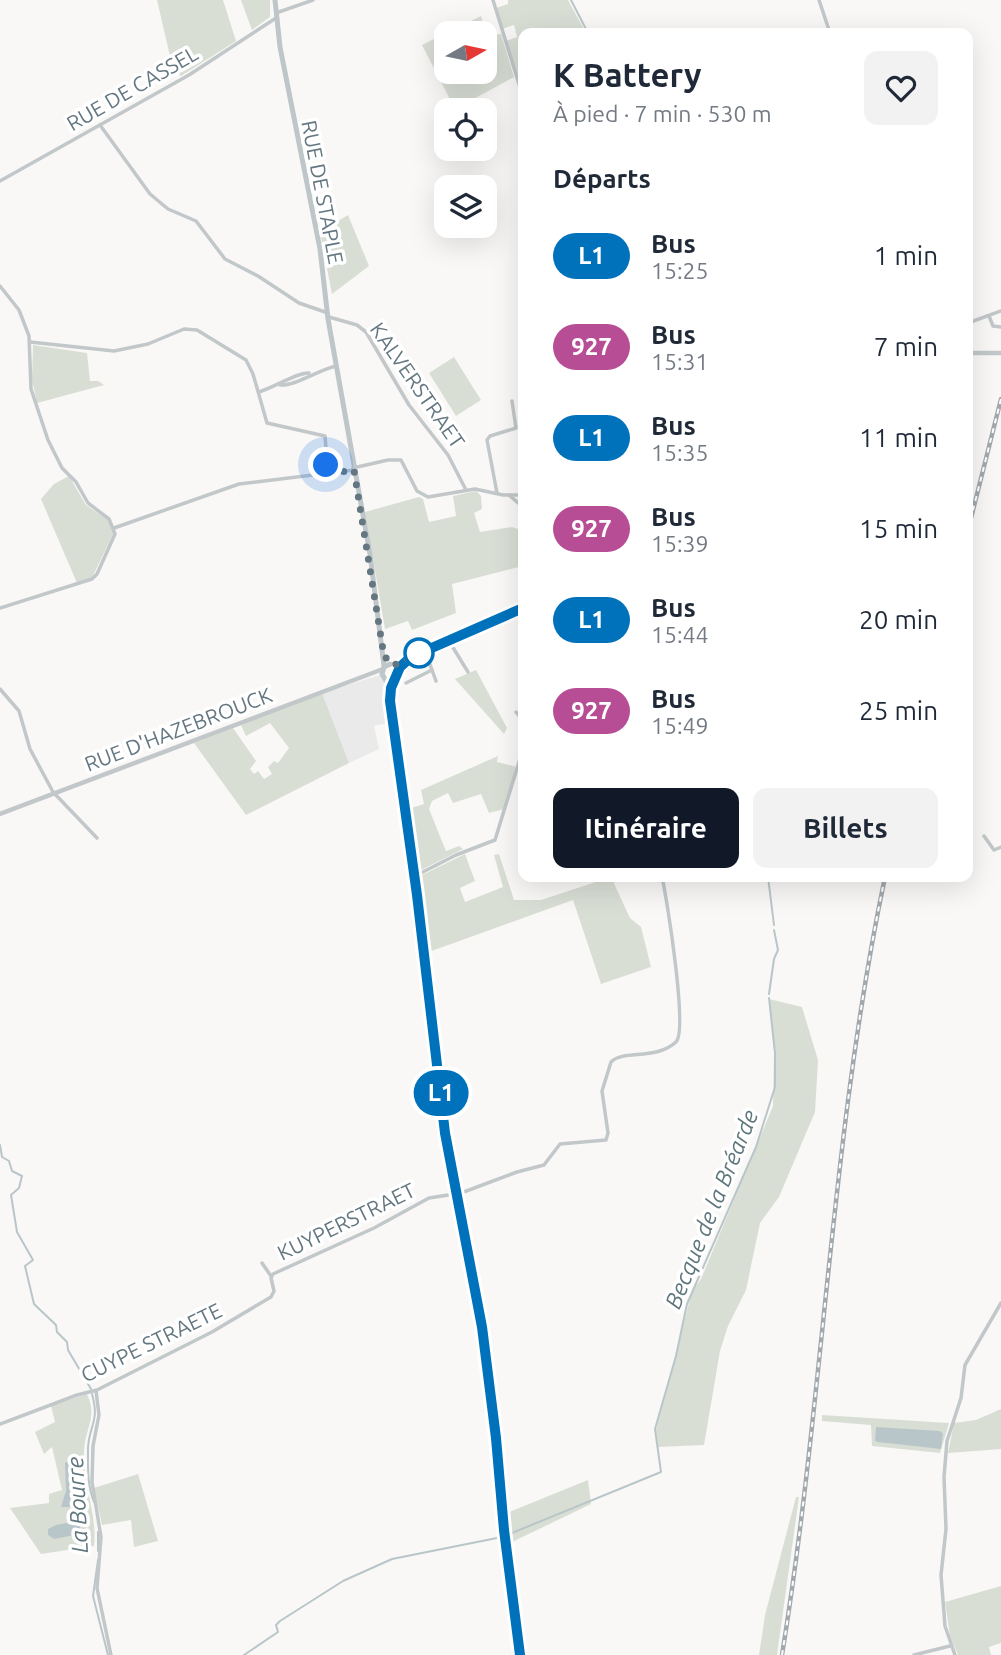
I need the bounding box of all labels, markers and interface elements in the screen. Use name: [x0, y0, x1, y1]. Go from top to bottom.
north arrow: [434, 21, 497, 84]
map controls: [434, 21, 497, 238]
street label: RUE DE CASSEL: [62, 41, 202, 135]
button: heart: [864, 51, 938, 125]
text: K Battery: [553, 56, 702, 93]
button: locate: [434, 98, 497, 161]
text: À pied · 7 min · 530 m: [553, 101, 772, 126]
street label: RUE DE STAPLE: [297, 118, 349, 266]
text: Départs: [553, 164, 651, 193]
button: layers: [434, 175, 497, 238]
text: Bus: [651, 229, 696, 258]
text: 1 min: [874, 241, 938, 270]
text: L1: [578, 242, 605, 269]
text: 15:25: [651, 258, 709, 283]
street label: KALVERSTRAET: [366, 318, 470, 453]
text: Bus: [651, 320, 696, 349]
text: 7 min: [874, 332, 938, 361]
text: 927: [571, 333, 612, 360]
text: 15:31: [651, 349, 709, 374]
text: Bus: [651, 411, 696, 440]
text: 11 min: [859, 423, 938, 452]
text: L1: [578, 424, 605, 451]
text: 15:35: [651, 440, 709, 465]
your location: [308, 447, 343, 482]
text: Bus: [651, 502, 696, 531]
text: 15 min: [859, 514, 938, 543]
text: 927: [571, 515, 612, 542]
text: 15:39: [651, 531, 709, 556]
text: Bus: [651, 593, 696, 622]
text: 20 min: [859, 605, 938, 634]
text: L1: [578, 606, 605, 633]
text: 15:44: [651, 622, 709, 647]
unlabelled marker: [404, 638, 434, 668]
street label: RUE D'HAZEBROUCK: [81, 682, 275, 776]
text: Bus: [651, 684, 696, 713]
text: 25 min: [859, 696, 938, 725]
text: 927: [571, 697, 612, 724]
text: 15:49: [651, 713, 709, 738]
button: Itinéraire: [553, 788, 739, 868]
button: Billets: [753, 788, 938, 868]
line badge: L1: [410, 1070, 472, 1116]
text: L1: [428, 1079, 454, 1106]
water label: Becque de la Bréarde: [660, 1106, 762, 1312]
street label: KUYPERSTRAET: [273, 1177, 419, 1265]
street label: CUYPE STRAETE: [77, 1298, 225, 1386]
water label: La Bourre: [62, 1456, 92, 1554]

